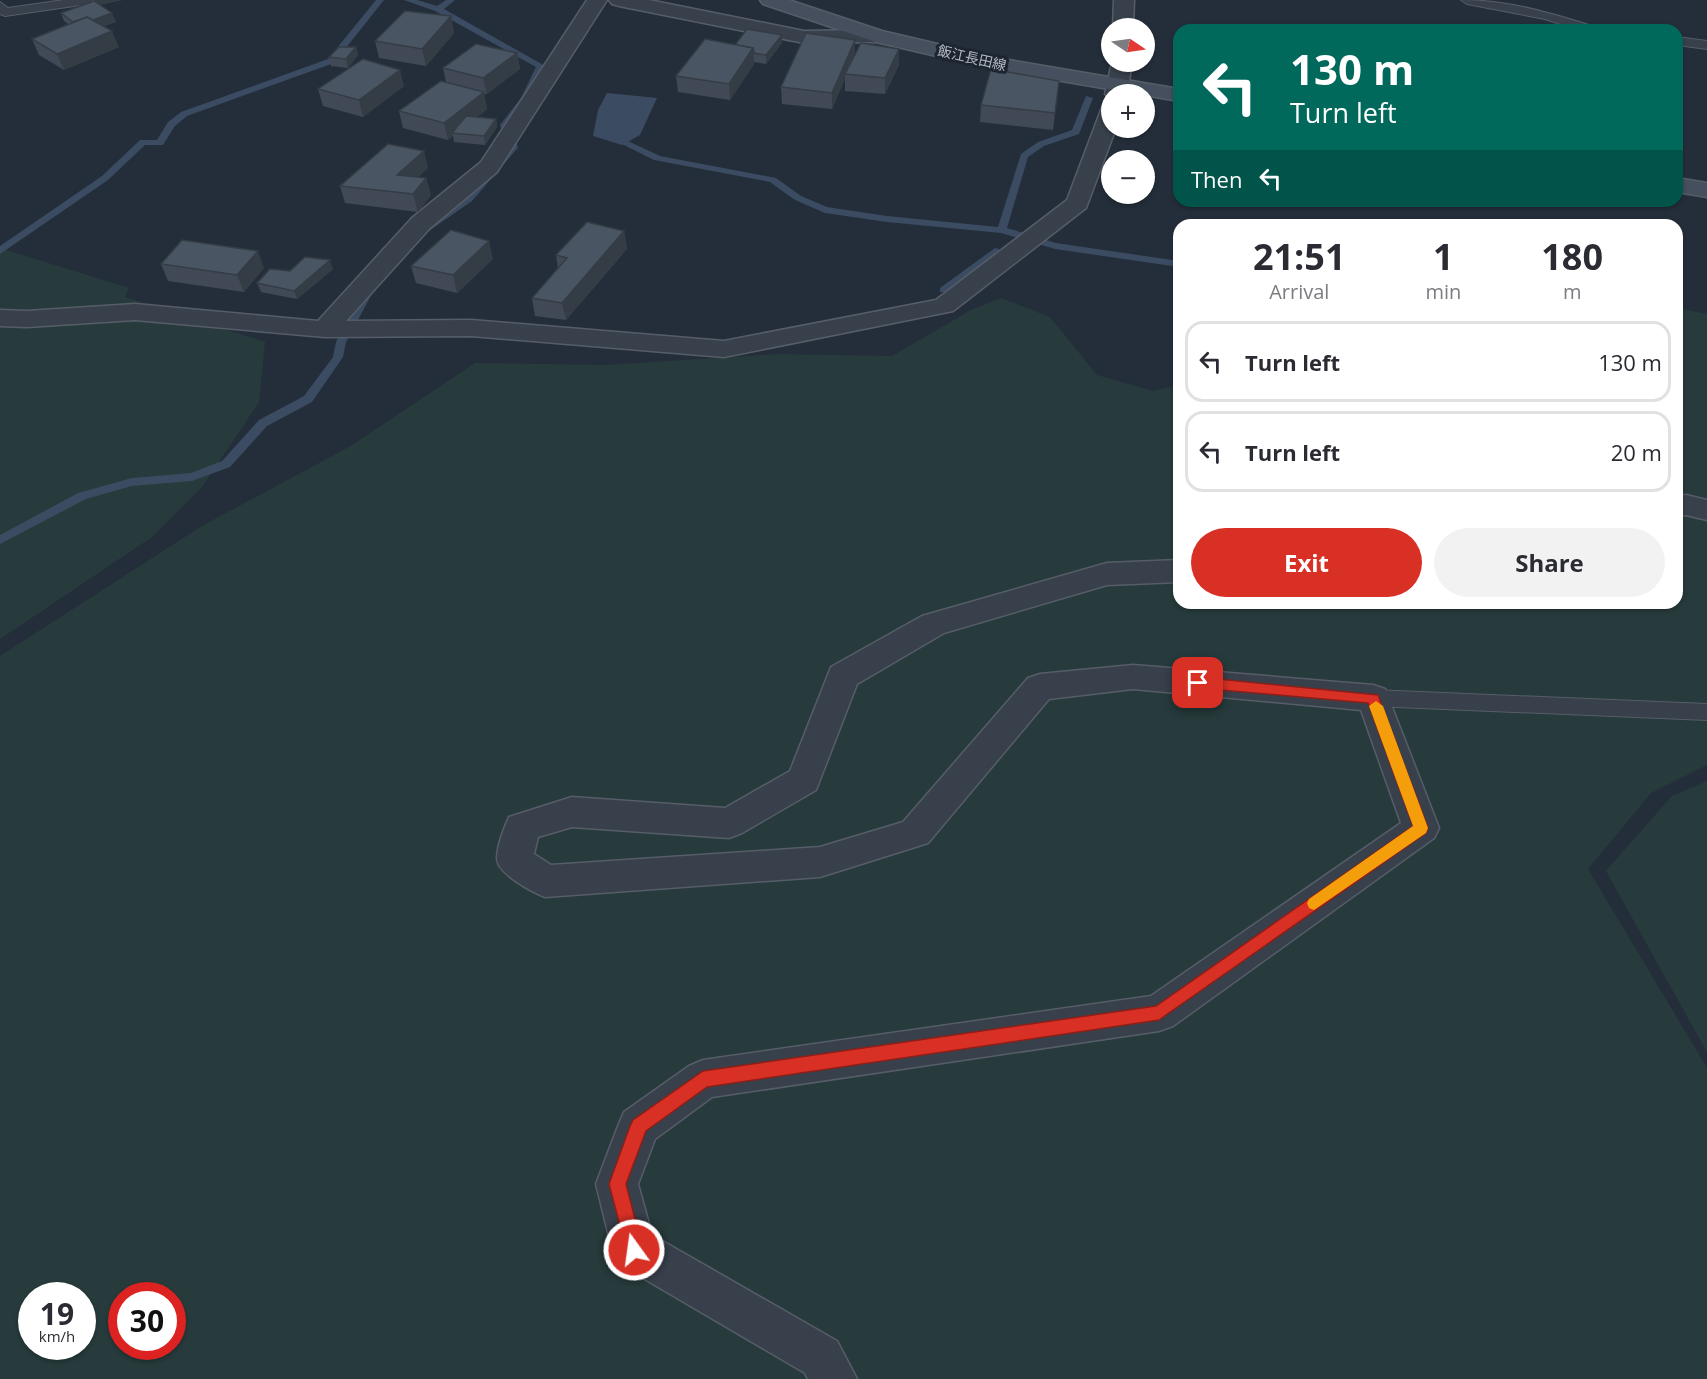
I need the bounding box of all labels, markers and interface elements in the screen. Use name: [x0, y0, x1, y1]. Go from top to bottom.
north arrow: [1101, 18, 1155, 72]
map controls: [1101, 18, 1155, 204]
street label: 飯江長田線: [936, 40, 1008, 75]
text: 130 m: [1290, 40, 1414, 97]
icon: left: [1191, 48, 1269, 126]
button: +: [1101, 84, 1155, 138]
text: Turn left: [1290, 94, 1397, 131]
button: −: [1101, 150, 1155, 204]
icon: left: [1254, 162, 1287, 195]
text: Then: [1191, 164, 1242, 194]
text: 21:51: [1253, 232, 1346, 281]
text: 1: [1433, 232, 1454, 281]
text: 180: [1541, 232, 1603, 281]
text: Arrival: [1269, 278, 1329, 305]
text: min: [1425, 278, 1461, 305]
text: m: [1563, 278, 1581, 305]
icon: left: [1194, 345, 1227, 378]
text: Turn left: [1245, 347, 1340, 377]
text: 130 m: [1598, 347, 1662, 377]
icon: left: [1194, 435, 1227, 468]
text: Turn left: [1245, 437, 1340, 467]
text: 20 m: [1611, 437, 1662, 467]
button: Exit: [1191, 528, 1422, 597]
button: Share: [1434, 528, 1665, 597]
pin: [1172, 657, 1223, 708]
icon: arrive: [1181, 666, 1214, 699]
position arrow: [602, 1218, 666, 1282]
speed limit sign: 30: [108, 1282, 186, 1360]
text: 19: [40, 1293, 74, 1334]
text: km/h: [39, 1326, 75, 1346]

